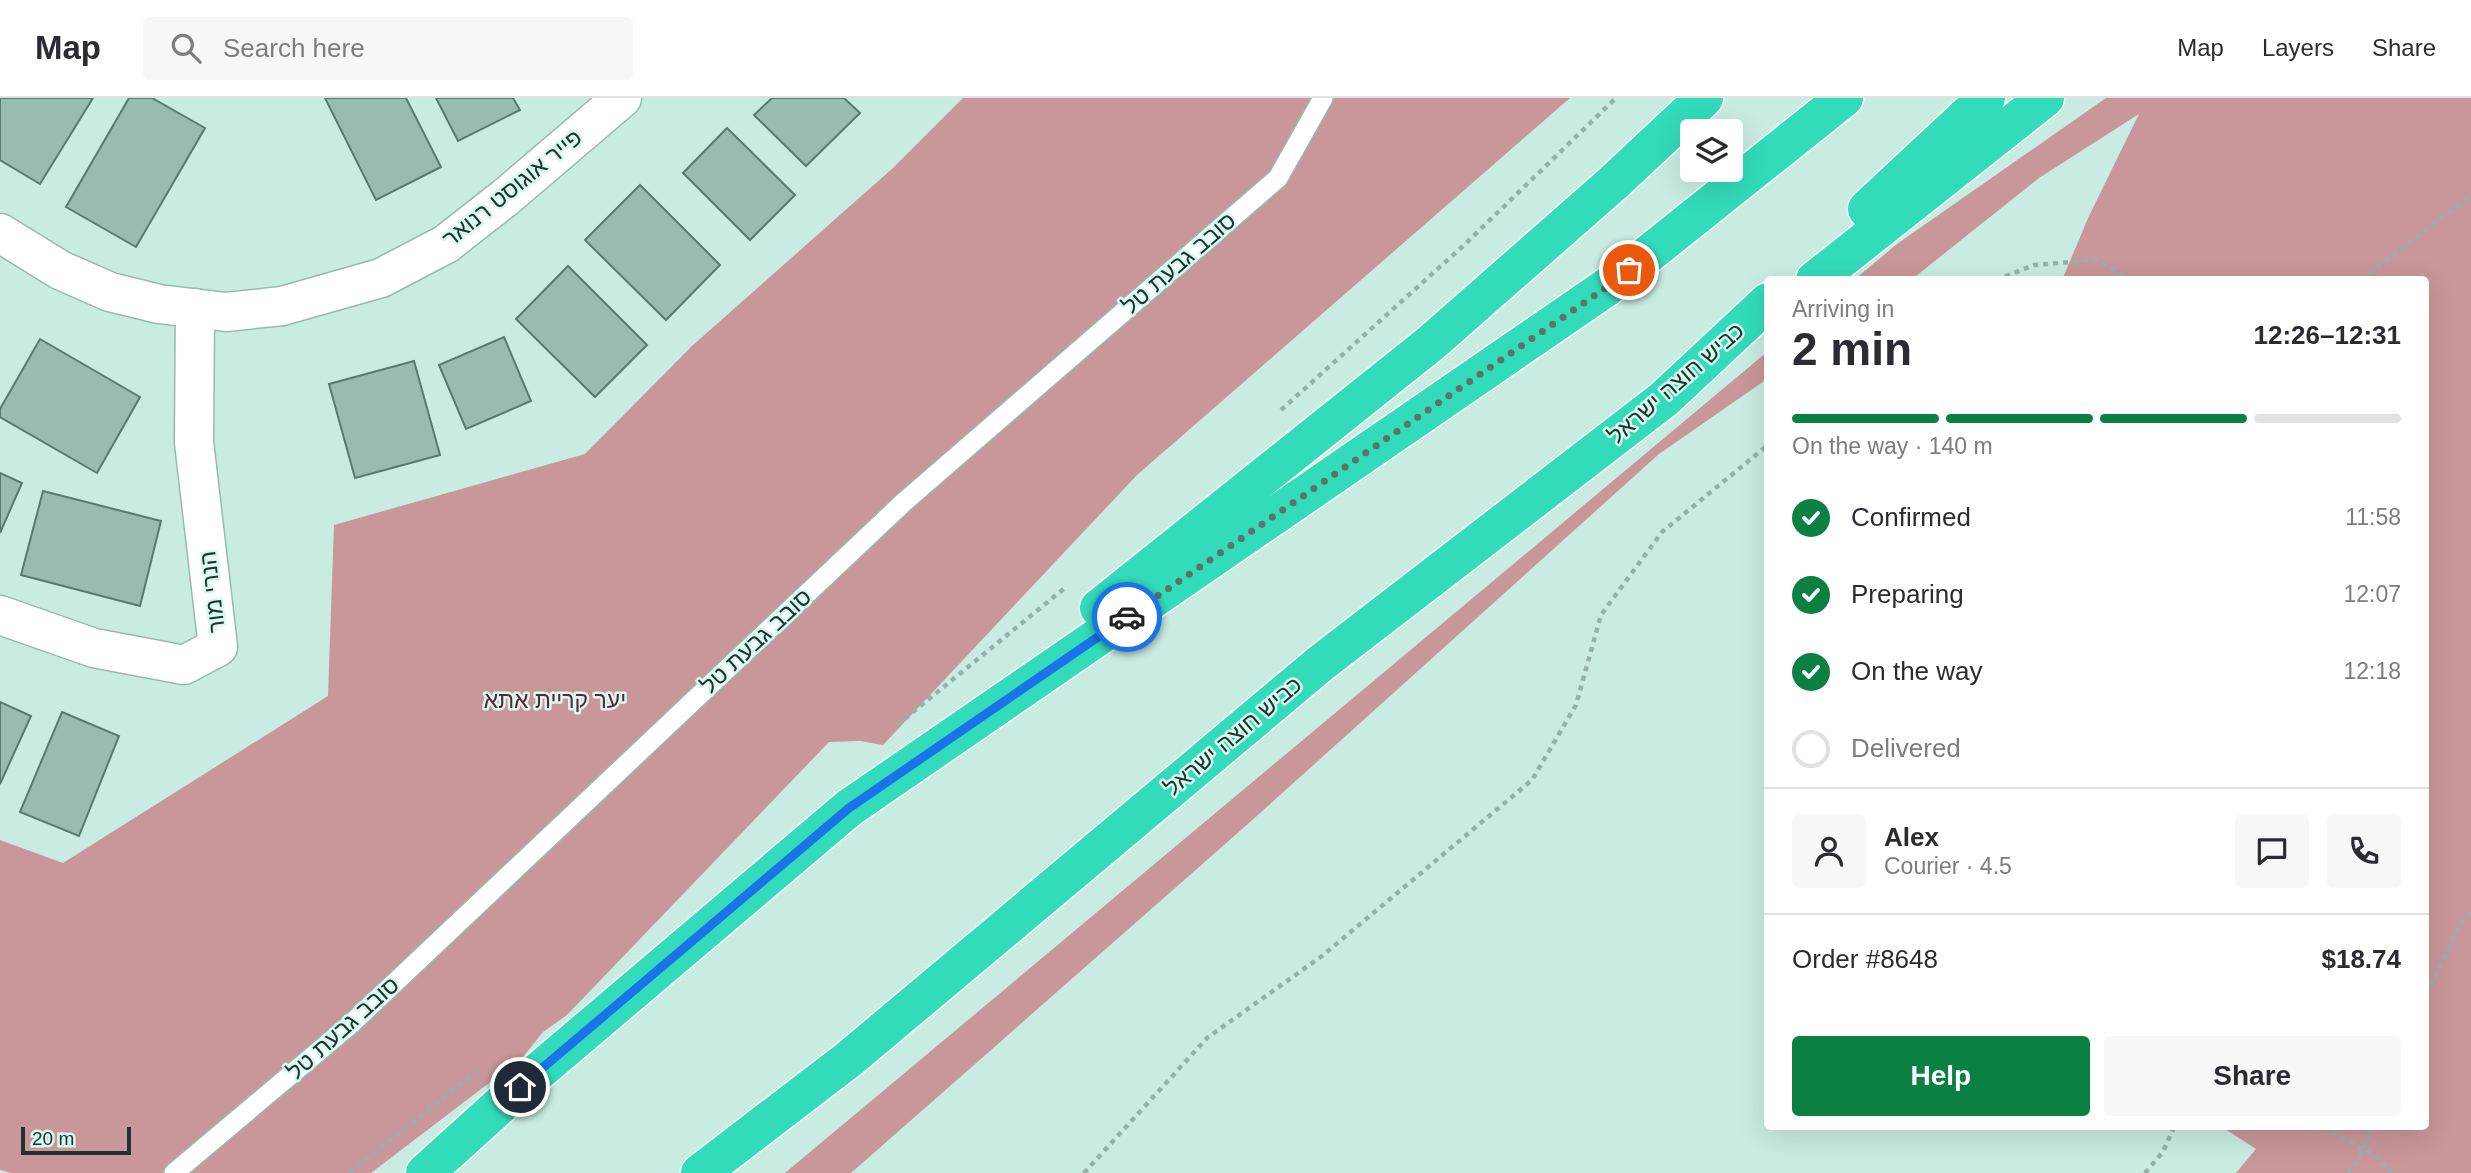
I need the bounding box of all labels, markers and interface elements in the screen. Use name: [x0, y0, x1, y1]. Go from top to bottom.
search box: [143, 17, 633, 80]
text: Map: [35, 29, 101, 66]
icon: search: [167, 29, 205, 67]
text: Search here: [223, 33, 365, 63]
text: Map: [2177, 34, 2224, 61]
text: Layers: [2262, 34, 2334, 61]
text: Share: [2372, 34, 2436, 61]
map controls: [1680, 119, 1743, 182]
button: layers: [1680, 119, 1743, 182]
street label: פייר אוגוסט רנואר: [437, 124, 587, 252]
street label: סובב גבעת טל: [1117, 207, 1241, 319]
pin: [1599, 240, 1659, 300]
icon: bag: [1610, 251, 1648, 289]
text: Arriving in: [1792, 296, 1894, 322]
street label: כביש חוצה ישראל: [1603, 317, 1749, 449]
text: 12:26–12:31: [2254, 320, 2401, 350]
text: 2 min: [1792, 323, 1912, 375]
text: On the way · 140 m: [1792, 433, 1993, 459]
icon: check: [1792, 499, 1830, 537]
text: Confirmed: [1851, 502, 1971, 532]
text: 11:58: [2345, 504, 2401, 530]
street label: הנרי מור: [194, 550, 230, 634]
icon: check: [1792, 576, 1830, 614]
text: Preparing: [1851, 579, 1964, 609]
text: 12:07: [2343, 581, 2401, 607]
courier: [1092, 582, 1162, 652]
street label: סובב גבעת טל: [696, 583, 816, 699]
icon: car: [1108, 598, 1146, 636]
icon: check: [1792, 653, 1830, 691]
text: On the way: [1851, 656, 1983, 686]
text: 12:18: [2343, 658, 2401, 684]
street label: כביש חוצה ישראל: [1159, 671, 1307, 801]
park label: יער קריית אתא: [484, 687, 626, 713]
text: Delivered: [1851, 733, 1961, 763]
button: person: [1792, 814, 1866, 888]
button: chat: [2235, 814, 2309, 888]
button: phone: [2327, 814, 2401, 888]
text: Alex: [1884, 822, 1939, 852]
text: Courier · 4.5: [1884, 853, 2012, 879]
text: Order #8648: [1792, 944, 1938, 974]
text: $18.74: [2321, 944, 2401, 974]
street label: סובב גבעת טל: [282, 971, 404, 1085]
button: Help: [1792, 1036, 2090, 1116]
button: Share: [2104, 1036, 2401, 1116]
pin: [490, 1057, 550, 1117]
icon: home: [501, 1068, 539, 1106]
scale bar: [21, 1124, 131, 1156]
text: 20 m: [32, 1128, 74, 1149]

